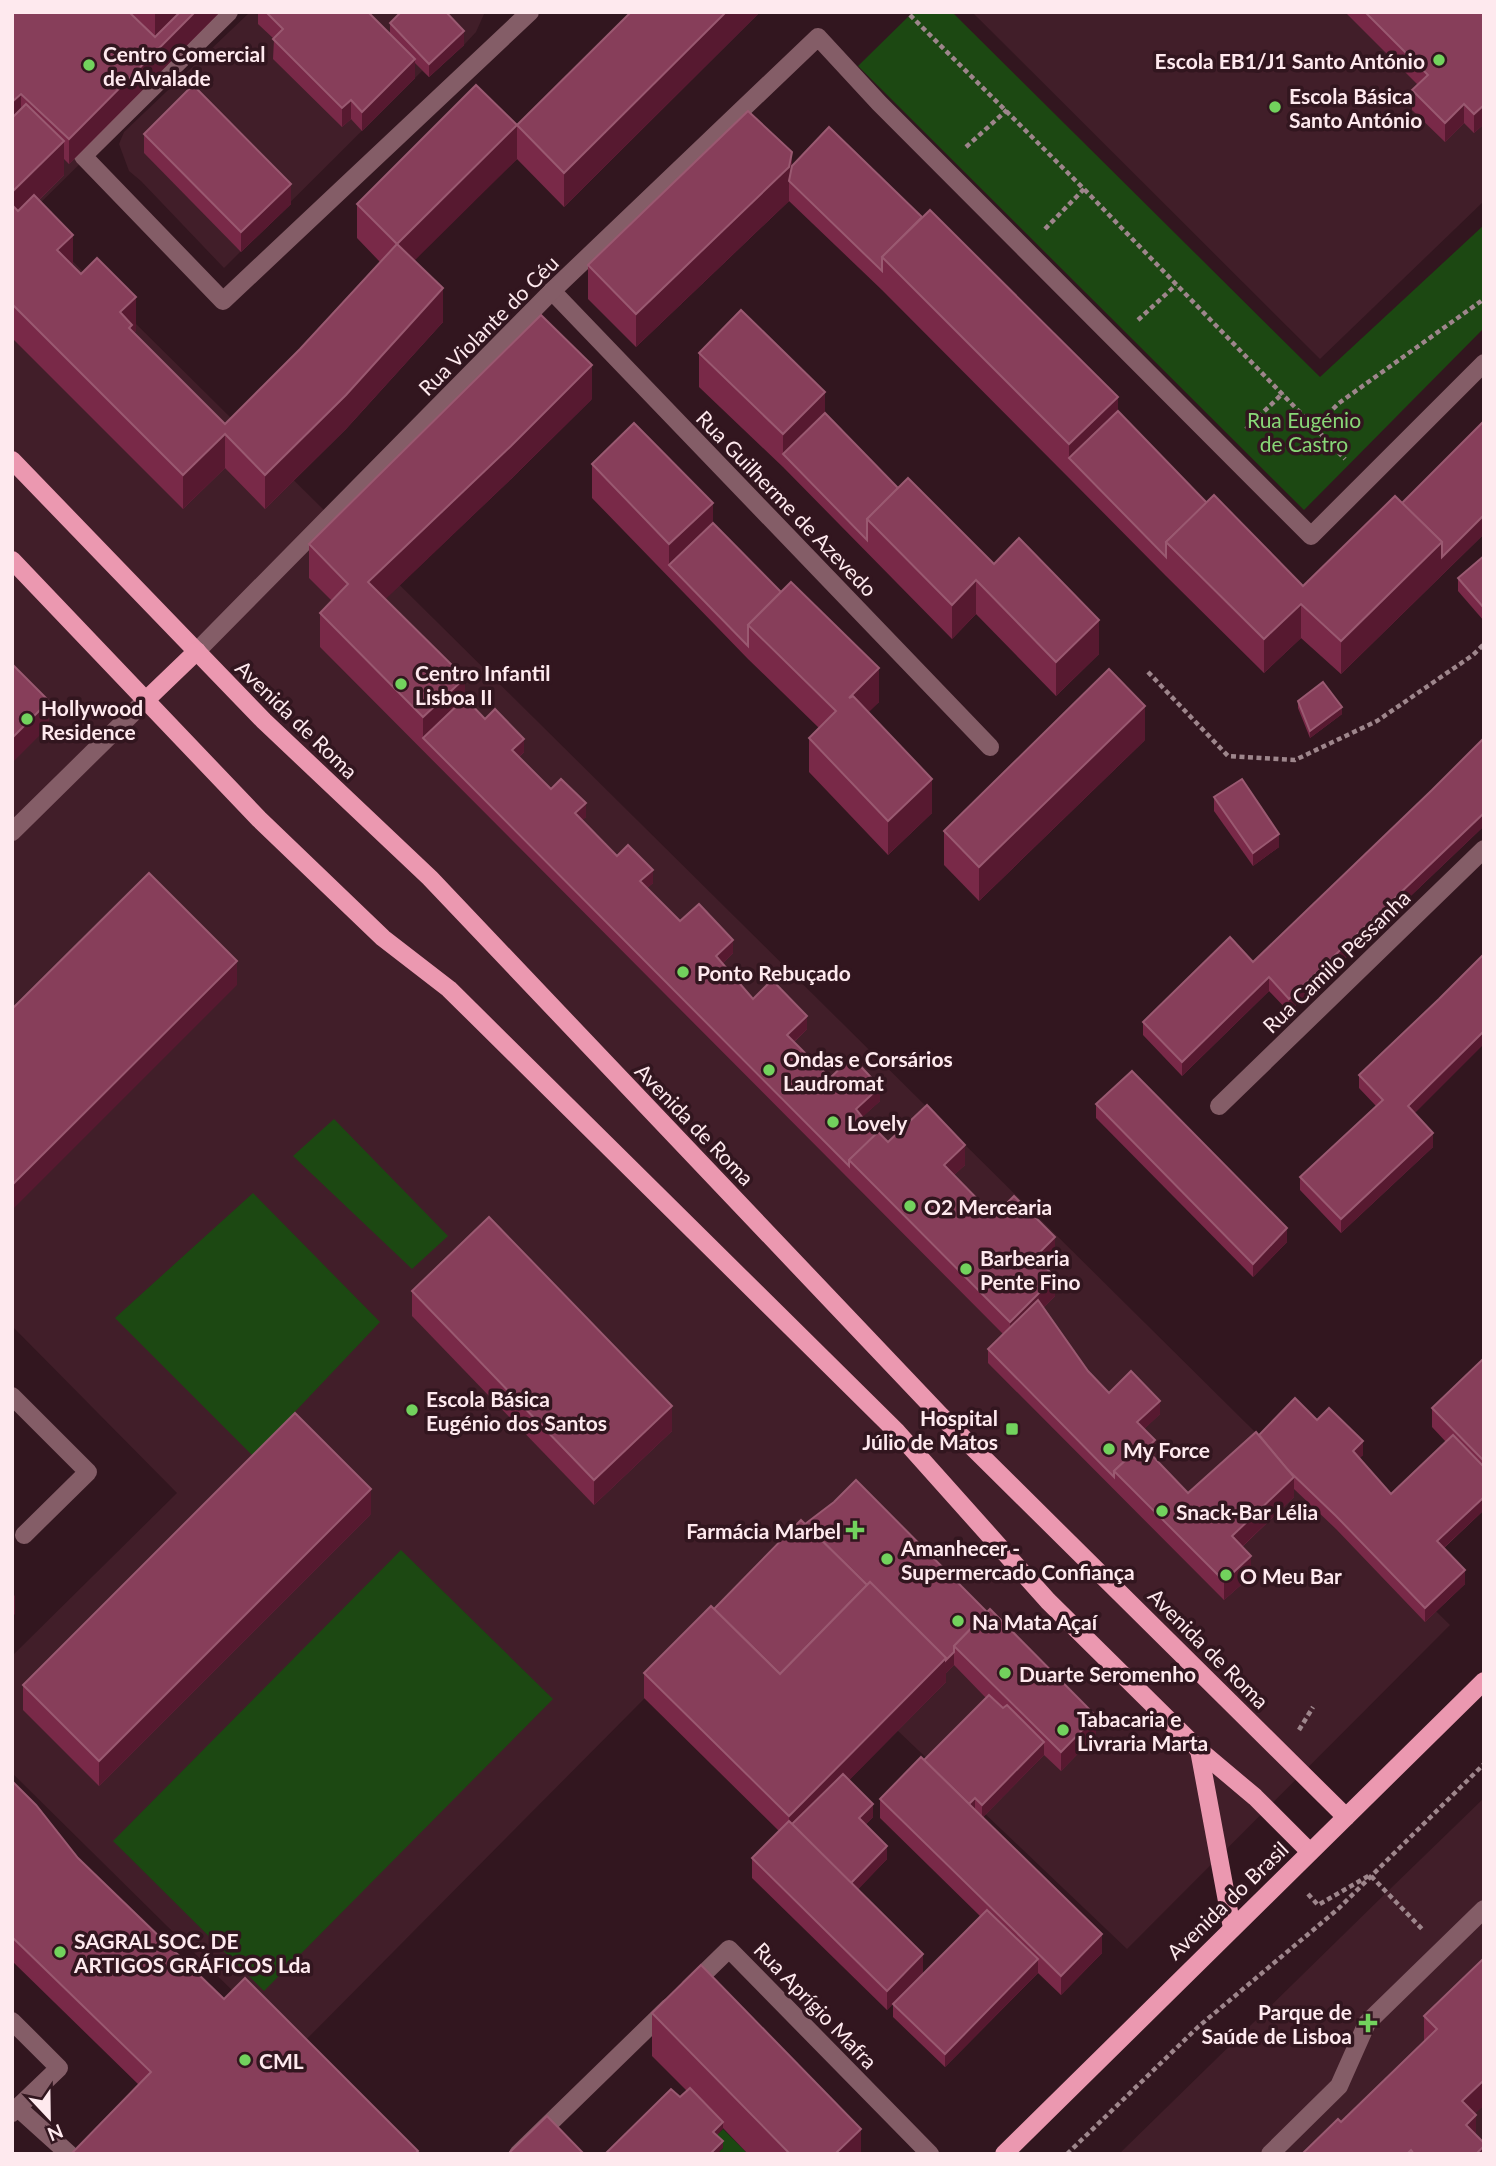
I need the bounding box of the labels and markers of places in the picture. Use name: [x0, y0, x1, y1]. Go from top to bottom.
place label: Centro Comercial de Alvalade: [103, 41, 266, 90]
place label: Escola EB1/J1 Santo António: [1155, 48, 1425, 73]
marker: Escola EB1/J1 Santo António: [1431, 52, 1447, 68]
marker: Centro Comercial de Alvalade: [81, 57, 97, 73]
place label: Escola Básica Santo António: [1289, 83, 1422, 132]
marker: Escola Básica Santo António: [1267, 99, 1283, 115]
place label: Centro Infantil Lisboa II: [415, 660, 550, 709]
marker: Centro Infantil Lisboa II: [393, 676, 409, 692]
place label: Hollywood Residence: [41, 695, 143, 744]
marker: Hollywood Residence: [19, 711, 35, 727]
place label: Ponto Rebuçado: [697, 960, 851, 985]
marker: Ponto Rebuçado: [675, 964, 691, 980]
place label: Ondas e Corsários Laudromat: [783, 1046, 953, 1095]
marker: Ondas e Corsários Laudromat: [761, 1062, 777, 1078]
place label: Lovely: [847, 1110, 908, 1135]
marker: Lovely: [825, 1114, 841, 1130]
place label: O2 Mercearia: [924, 1194, 1052, 1219]
marker: O2 Mercearia: [902, 1198, 918, 1214]
place label: Barbearia Pente Fino: [980, 1245, 1081, 1294]
marker: Barbearia Pente Fino: [958, 1261, 974, 1277]
place label: Escola Básica Eugénio dos Santos: [426, 1386, 607, 1435]
marker: Escola Básica Eugénio dos Santos: [404, 1402, 420, 1418]
place label: Hospital Júlio de Matos: [862, 1405, 998, 1454]
marker: Hospital Júlio de Matos: [1004, 1421, 1020, 1437]
place label: My Force: [1123, 1437, 1210, 1462]
marker: My Force: [1101, 1441, 1117, 1457]
place label: Snack-Bar Lélia: [1176, 1499, 1318, 1524]
marker: Snack-Bar Lélia: [1154, 1503, 1170, 1519]
place label: Farmácia Marbel: [686, 1518, 841, 1543]
marker: Farmácia Marbel: [847, 1522, 863, 1538]
place label: Amanhecer - Supermercado Confiança: [900, 1535, 1135, 1584]
marker: Amanhecer - Supermercado Confiança: [879, 1551, 895, 1567]
place label: O Meu Bar: [1240, 1563, 1342, 1588]
marker: O Meu Bar: [1218, 1567, 1234, 1583]
place label: Na Mata Açaí: [972, 1609, 1099, 1634]
marker: Na Mata Açaí: [950, 1613, 966, 1629]
place label: Duarte Seromenho: [1019, 1661, 1196, 1686]
marker: Duarte Seromenho: [997, 1665, 1013, 1681]
place label: Tabacaria e Livraria Marta: [1077, 1706, 1208, 1755]
marker: Tabacaria e Livraria Marta: [1055, 1722, 1071, 1738]
place label: SAGRAL SOC. DE ARTIGOS GRÁFICOS Lda: [73, 1928, 311, 1977]
marker: SAGRAL SOC. DE ARTIGOS GRÁFICOS Lda: [52, 1944, 68, 1960]
place label: Parque de Saúde de Lisboa: [1202, 1999, 1352, 2048]
marker: Parque de Saúde de Lisboa: [1358, 2013, 1378, 2033]
place label: CML: [259, 2048, 304, 2073]
marker: CML: [237, 2052, 253, 2068]

